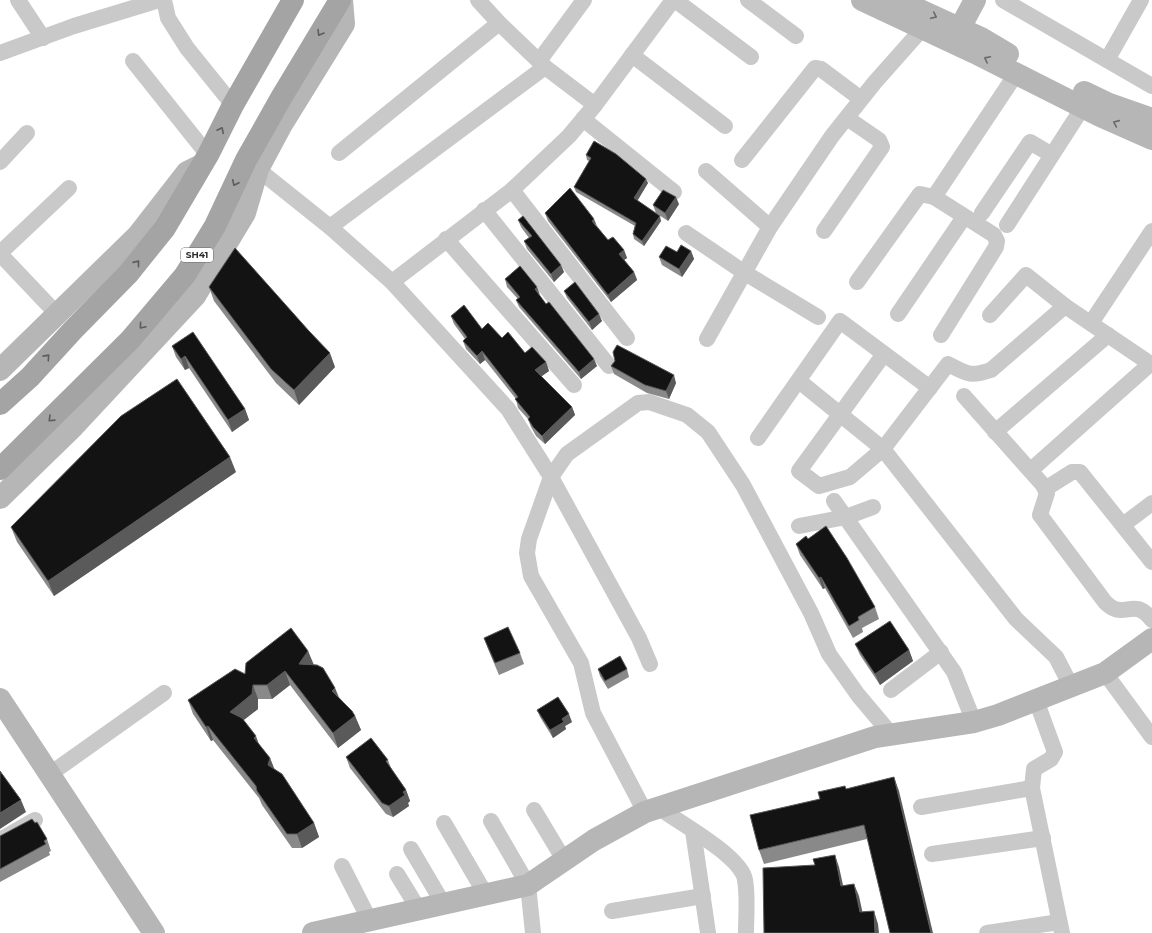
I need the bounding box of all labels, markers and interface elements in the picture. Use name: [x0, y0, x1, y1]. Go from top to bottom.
one-way arrow: [929, 11, 937, 19]
one-way arrow: [317, 29, 324, 36]
one-way arrow: [984, 56, 992, 64]
one-way arrow: [1113, 120, 1120, 128]
one-way arrow: [216, 126, 224, 134]
one-way arrow: [232, 179, 240, 186]
road number: SH41: [181, 248, 213, 262]
one-way arrow: [132, 260, 139, 267]
one-way arrow: [139, 321, 146, 329]
one-way arrow: [43, 354, 50, 362]
one-way arrow: [48, 415, 56, 422]

